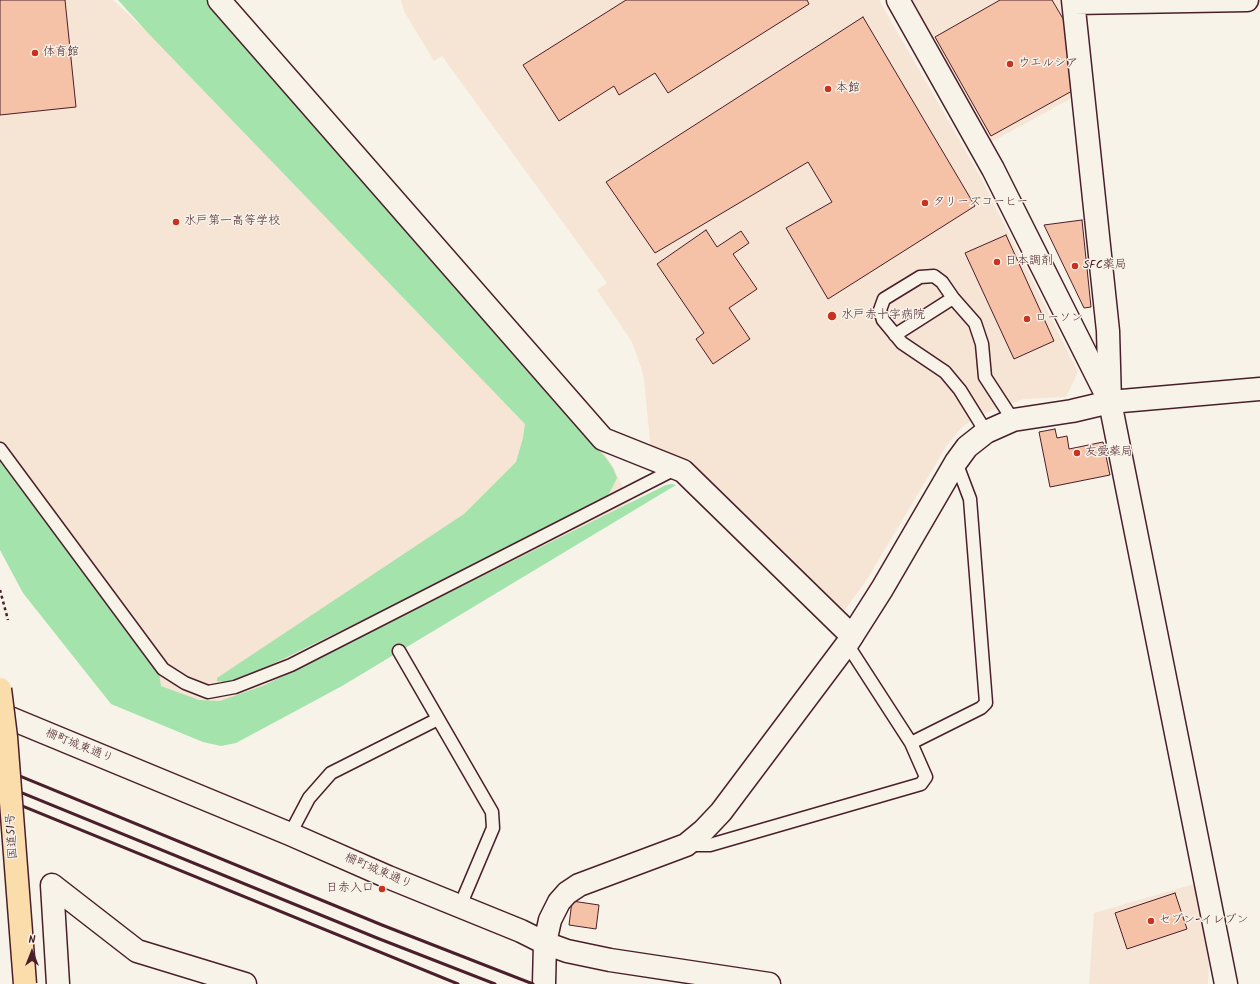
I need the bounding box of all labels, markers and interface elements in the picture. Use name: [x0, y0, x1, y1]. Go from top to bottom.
place label: 体育館: [43, 46, 79, 60]
marker: 体育館: [30, 48, 40, 58]
place label: ウエルシア: [1018, 57, 1078, 71]
marker: ウエルシア: [1005, 59, 1015, 69]
place label: 本館: [836, 82, 860, 96]
marker: 本館: [823, 84, 833, 94]
place label: タリーズコーヒー: [933, 196, 1028, 210]
marker: タリーズコーヒー: [920, 198, 930, 208]
place label: 水戸第一高等学校: [184, 215, 280, 229]
marker: 水戸第一高等学校: [171, 217, 181, 227]
place label: 日本調剤: [1005, 255, 1053, 269]
marker: 日本調剤: [992, 257, 1002, 267]
place label: SFC薬局: [1083, 259, 1127, 273]
marker: SFC薬局: [1070, 261, 1080, 271]
place label: 水戸赤十字病院: [841, 309, 925, 323]
marker: 水戸赤十字病院: [826, 310, 838, 322]
place label: ローソン: [1035, 312, 1083, 326]
marker: ローソン: [1022, 314, 1032, 324]
place label: 友愛薬局: [1085, 446, 1133, 460]
marker: 友愛薬局: [1072, 448, 1082, 458]
street label: 柵町城東通り: [43, 727, 115, 767]
street label: 国道51号: [4, 812, 22, 860]
street label: 柵町城東通り: [342, 851, 414, 893]
place label: 日赤入口: [326, 882, 374, 896]
marker: 日赤入口: [377, 884, 387, 894]
place label: セブン-イレブン: [1159, 914, 1249, 928]
marker: セブン-イレブン: [1146, 916, 1156, 926]
text: N: [29, 931, 35, 949]
north arrow: [12, 932, 52, 972]

